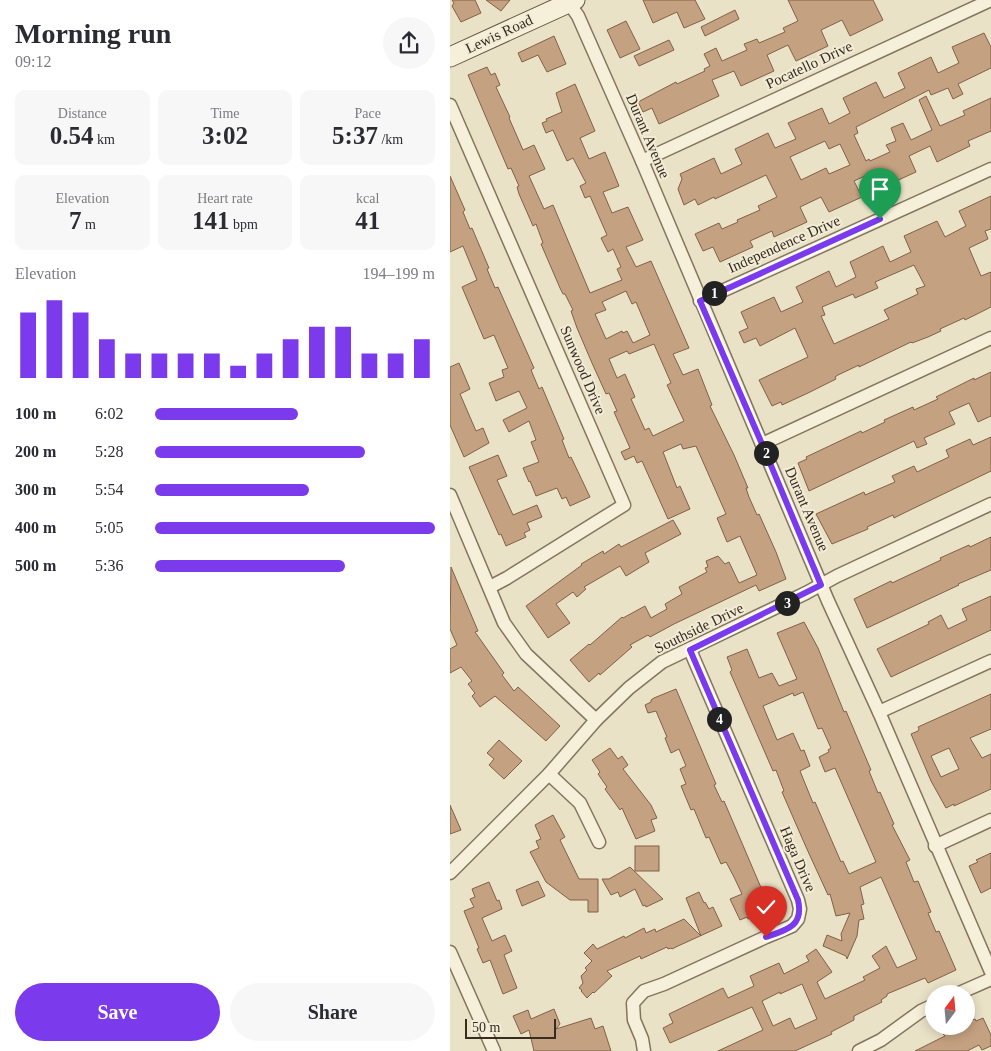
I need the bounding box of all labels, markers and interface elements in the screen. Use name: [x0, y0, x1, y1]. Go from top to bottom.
street label: Lewis Road: [463, 11, 535, 56]
button: share: [383, 17, 435, 69]
text: Morning run: [15, 18, 171, 49]
street label: Pocatello Drive: [763, 38, 855, 92]
text: 09:12: [15, 53, 51, 70]
street label: Durant Avenue: [623, 91, 673, 181]
text: Distance: [58, 106, 107, 121]
text: Time: [210, 106, 240, 121]
text: Pace: [354, 106, 381, 121]
text: 0.54: [50, 122, 94, 149]
text: 3:02: [202, 122, 248, 149]
text: 5:37: [332, 122, 378, 149]
text: km: [94, 132, 115, 147]
text: /km: [378, 132, 403, 147]
pin: [859, 168, 901, 219]
icon: arrive: [866, 175, 894, 203]
text: Elevation: [56, 191, 109, 206]
text: Heart rate: [197, 191, 253, 206]
text: kcal: [356, 191, 379, 206]
text: 7: [69, 207, 81, 234]
text: 141: [192, 207, 230, 234]
text: 41: [355, 207, 380, 234]
street label: Independence Drive: [725, 212, 843, 276]
text: m: [81, 217, 96, 232]
text: bpm: [230, 217, 258, 232]
text: Elevation: [15, 265, 76, 282]
text: 194–199 m: [363, 265, 435, 282]
pin: 1: [702, 280, 726, 306]
text: 1: [711, 286, 718, 301]
street label: Sunwood Drive: [557, 323, 609, 417]
text: 100 m: [15, 405, 56, 422]
text: 6:02: [95, 405, 123, 422]
pin: 2: [754, 440, 778, 466]
text: 200 m: [15, 443, 56, 460]
text: 5:28: [95, 443, 123, 460]
text: 2: [763, 446, 770, 461]
street label: Durant Avenue: [782, 464, 832, 554]
text: 300 m: [15, 481, 56, 498]
text: 5:54: [95, 481, 123, 498]
text: 400 m: [15, 519, 56, 536]
text: 5:05: [95, 519, 123, 536]
text: 500 m: [15, 557, 56, 574]
text: 5:36: [95, 557, 123, 574]
pin: 3: [774, 590, 800, 616]
text: 3: [784, 596, 791, 611]
street label: Southside Drive: [652, 599, 746, 656]
pin: 4: [706, 706, 732, 732]
text: 4: [716, 712, 723, 727]
street label: Haga Drive: [777, 824, 819, 894]
pin: [745, 886, 787, 937]
icon: check: [752, 893, 780, 921]
button: Save: [15, 983, 220, 1041]
button: Share: [230, 983, 435, 1041]
north arrow: [925, 985, 975, 1035]
map controls: [925, 985, 975, 1035]
scale bar: [465, 1016, 556, 1039]
text: 50 m: [472, 1020, 500, 1035]

